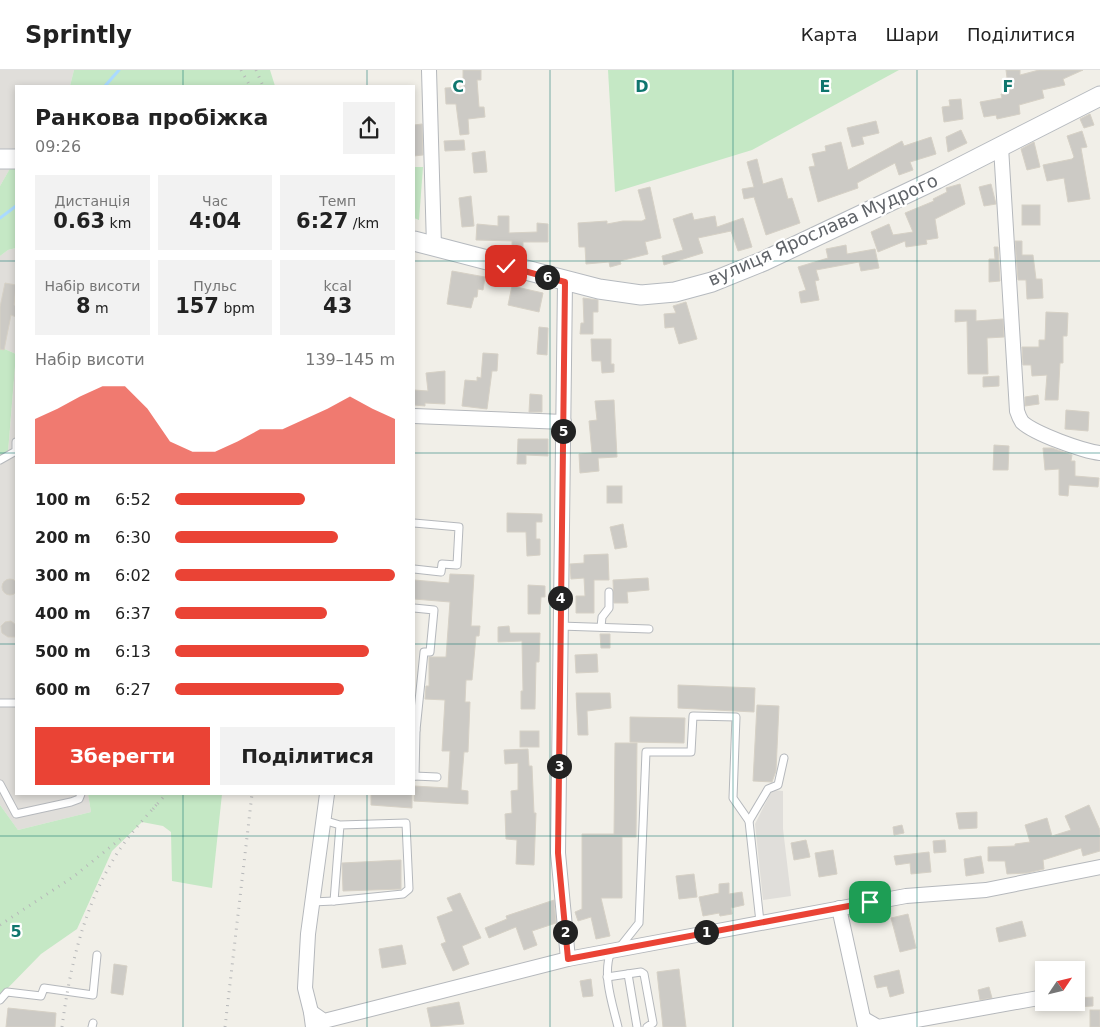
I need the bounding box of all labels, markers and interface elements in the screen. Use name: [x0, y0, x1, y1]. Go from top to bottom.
text: Sprintly: [25, 21, 132, 49]
text: Карта: [801, 24, 857, 45]
text: Шари: [885, 24, 939, 45]
text: Поділитися: [967, 24, 1075, 45]
text: C: [452, 77, 464, 96]
text: D: [635, 77, 649, 96]
text: E: [820, 77, 830, 96]
text: F: [1003, 77, 1013, 96]
button: share: [343, 102, 395, 154]
text: Ранкова пробіжка: [35, 105, 268, 130]
text: 09:26: [35, 137, 81, 156]
street label: вулиця Ярослава Мудрого: [705, 169, 941, 290]
text: Дистанція: [55, 193, 130, 209]
text: Час: [202, 193, 228, 209]
text: Темп: [319, 193, 356, 209]
text: 0.63: [53, 209, 105, 233]
text: 4:04: [189, 209, 241, 233]
text: 6:27: [296, 209, 348, 233]
text: km: [105, 215, 131, 231]
text: /km: [348, 215, 379, 231]
pin: [485, 245, 527, 287]
icon: check: [492, 252, 520, 280]
pin: 6: [534, 264, 560, 290]
text: 6: [543, 269, 552, 285]
text: Набір висоти: [44, 278, 140, 294]
text: Пульс: [193, 278, 237, 294]
text: kcal: [324, 278, 352, 294]
text: 8: [76, 294, 91, 318]
text: 157: [175, 294, 219, 318]
text: 43: [323, 294, 352, 318]
text: m: [91, 300, 109, 316]
text: bpm: [219, 300, 255, 316]
text: Набір висоти: [35, 350, 145, 369]
text: 139–145 m: [305, 350, 395, 369]
pin: 5: [550, 418, 576, 444]
text: 5: [559, 423, 568, 439]
text: 100 m: [35, 490, 91, 509]
text: 6:52: [115, 490, 151, 509]
text: 200 m: [35, 528, 91, 547]
text: 6:30: [115, 528, 151, 547]
text: 300 m: [35, 566, 91, 585]
text: 6:02: [115, 566, 151, 585]
pin: 4: [548, 586, 572, 610]
text: 4: [556, 590, 565, 606]
text: 400 m: [35, 604, 91, 623]
text: 6:37: [115, 604, 151, 623]
text: 500 m: [35, 642, 91, 661]
text: 6:13: [115, 642, 151, 661]
text: 600 m: [35, 680, 91, 699]
text: 6:27: [115, 680, 151, 699]
button: Зберегти: [35, 727, 210, 785]
button: Поділитися: [220, 727, 395, 785]
pin: 3: [546, 754, 572, 778]
text: 3: [555, 758, 564, 774]
pin: [849, 881, 891, 923]
icon: arrive: [856, 888, 884, 916]
pin: 2: [552, 920, 578, 944]
pin: 1: [694, 920, 718, 944]
text: 5: [10, 922, 22, 941]
text: 2: [561, 924, 570, 940]
text: 1: [702, 924, 711, 940]
north arrow: [1035, 961, 1085, 1011]
map controls: [1035, 961, 1085, 1011]

